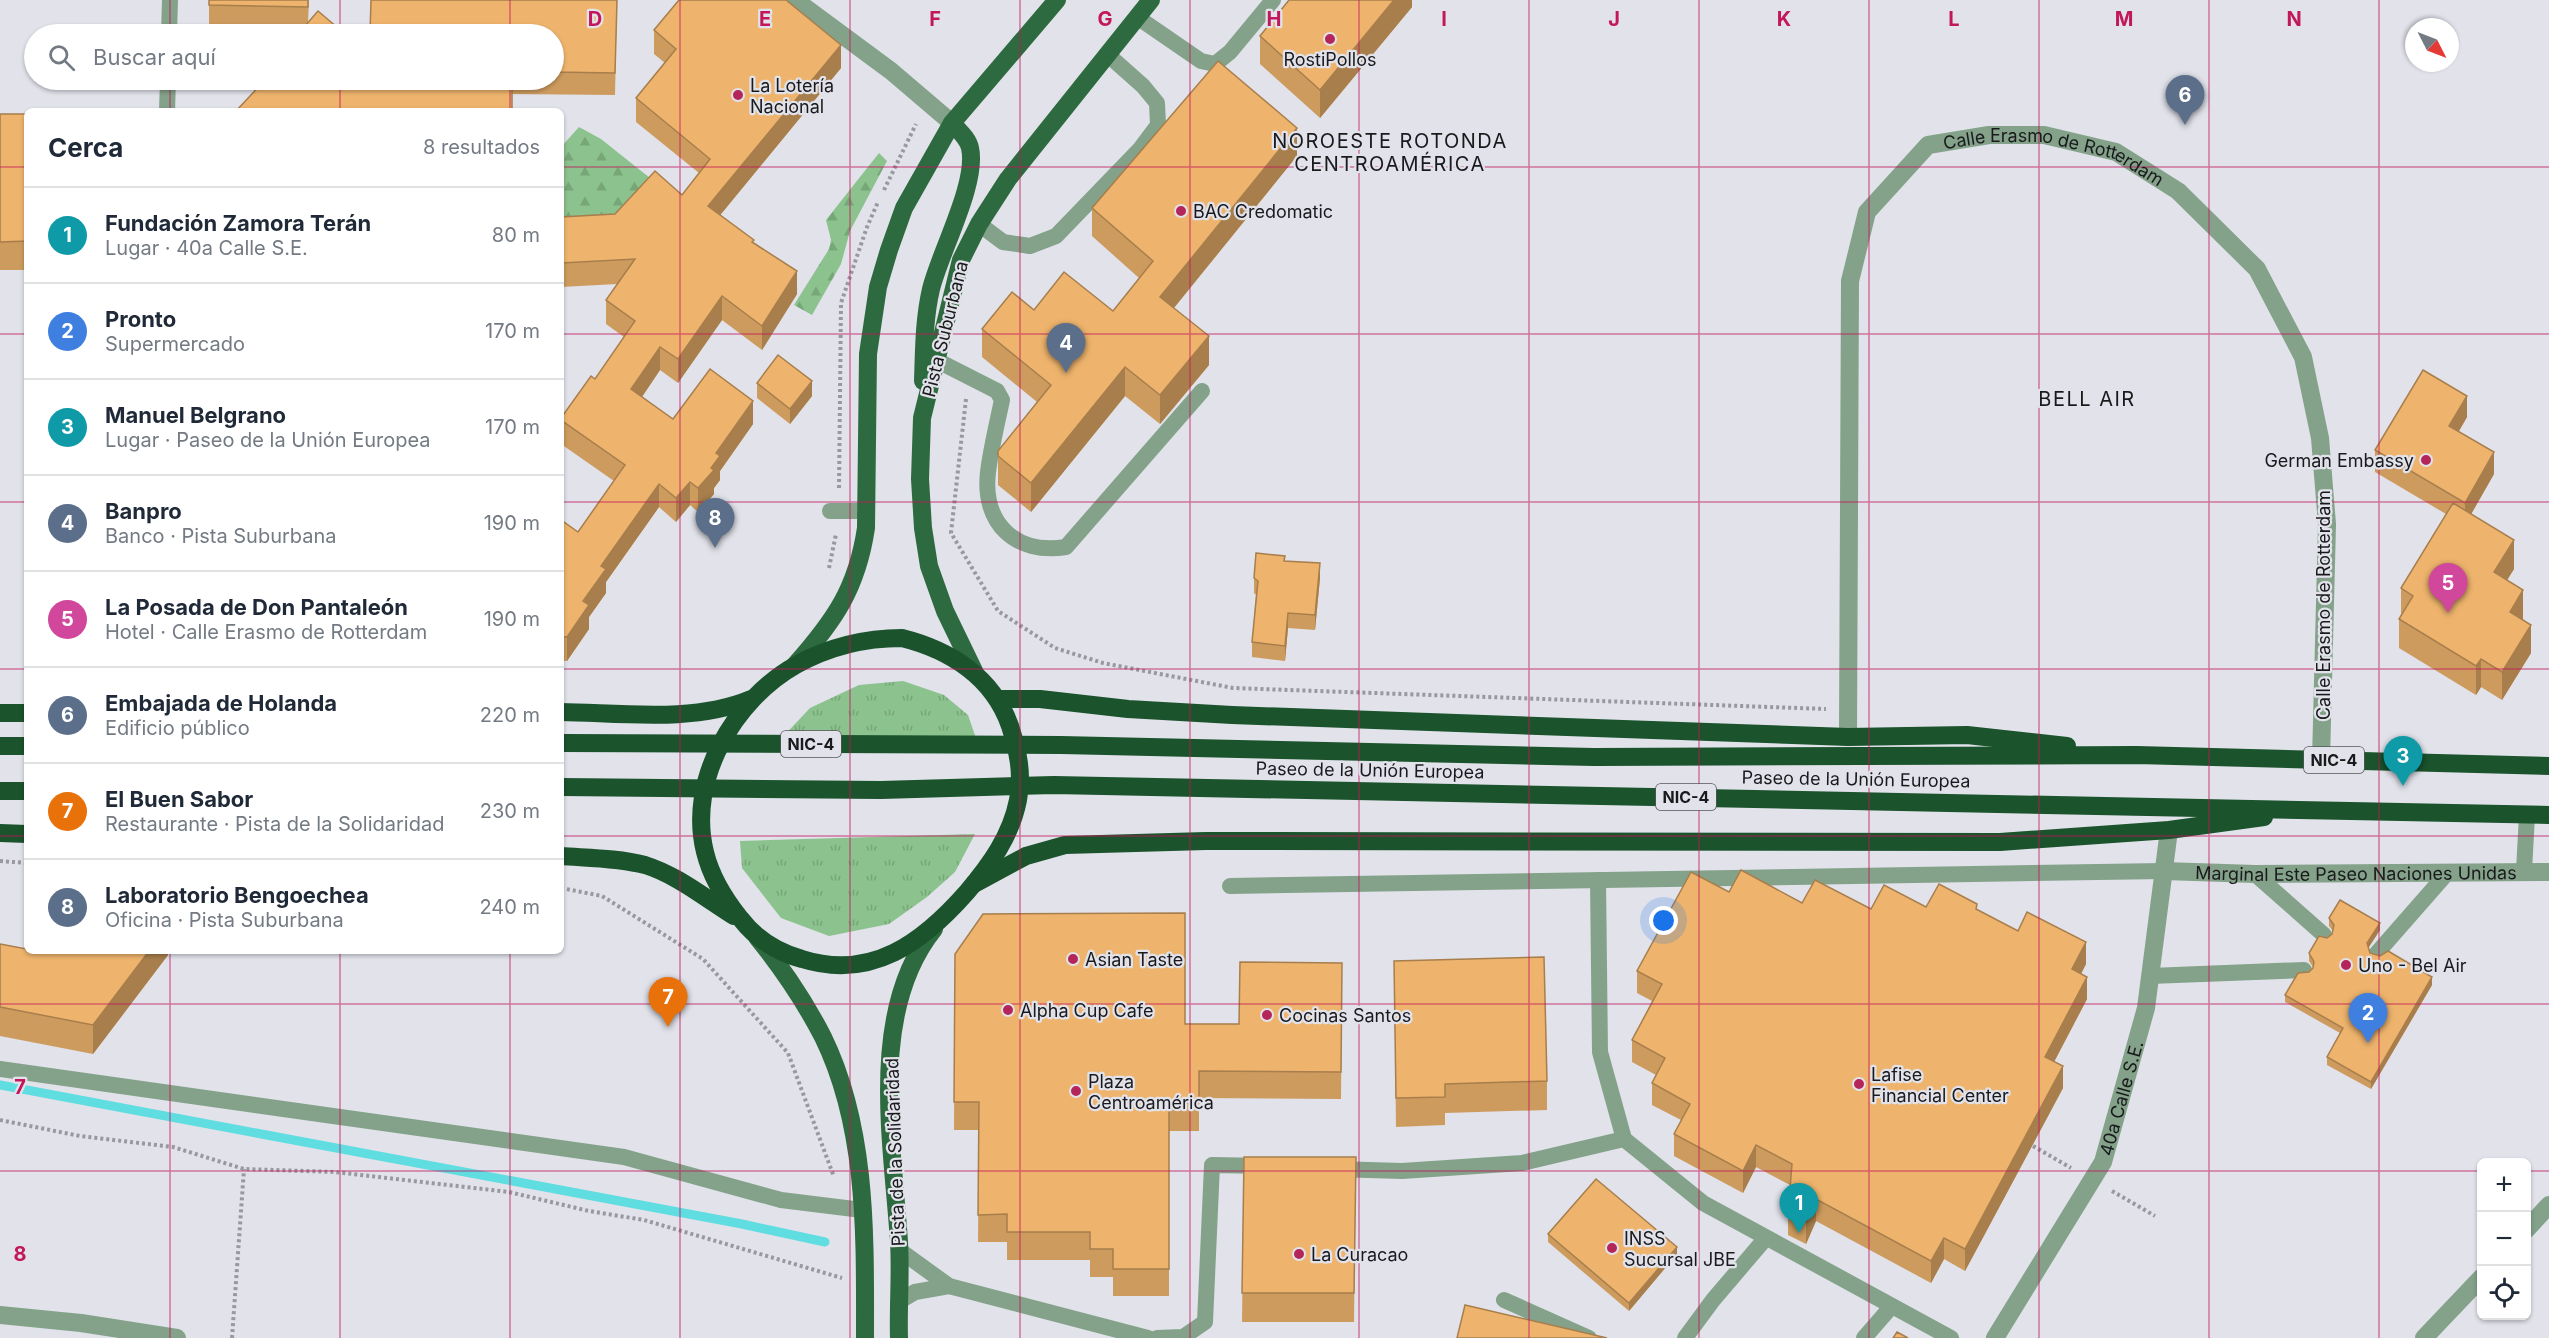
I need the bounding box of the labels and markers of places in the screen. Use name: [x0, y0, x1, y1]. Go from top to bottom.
marker: RostiPollos: [1323, 32, 1337, 46]
place label: RostiPollos: [1283, 49, 1377, 70]
place label: La Lotería Nacional: [750, 75, 834, 117]
pin: 6: [2166, 76, 2204, 125]
marker: La Lotería Nacional: [731, 88, 745, 102]
place label: BAC Credomatic: [1193, 201, 1333, 222]
marker: BAC Credomatic: [1174, 204, 1188, 218]
pin: 4: [1046, 324, 1086, 373]
place label: German Embassy: [2264, 450, 2414, 471]
marker: German Embassy: [2419, 453, 2433, 467]
pin: 8: [696, 498, 734, 548]
pin: 5: [2428, 564, 2468, 613]
pin: 3: [2384, 736, 2422, 786]
place label: Asian Taste: [1085, 949, 1183, 970]
marker: Asian Taste: [1066, 952, 1080, 966]
place label: Uno - Bel Air: [2358, 955, 2467, 976]
marker: Uno - Bel Air: [2339, 958, 2353, 972]
pin: 7: [648, 978, 688, 1027]
pin: 2: [2348, 994, 2388, 1043]
place label: Alpha Cup Cafe: [1020, 1000, 1153, 1021]
marker: Alpha Cup Cafe: [1001, 1003, 1015, 1017]
place label: Cocinas Santos: [1279, 1005, 1411, 1026]
marker: Cocinas Santos: [1260, 1008, 1274, 1022]
place label: Lafise Financial Center: [1871, 1064, 2009, 1106]
place label: Plaza Centroamérica: [1088, 1071, 1214, 1113]
marker: Lafise Financial Center: [1852, 1077, 1866, 1091]
marker: Plaza Centroamérica: [1069, 1084, 1083, 1098]
pin: 1: [1780, 1184, 1818, 1233]
place label: INSS Sucursal JBE: [1624, 1228, 1736, 1270]
marker: INSS Sucursal JBE: [1605, 1241, 1619, 1255]
place label: La Curacao: [1311, 1244, 1408, 1265]
marker: La Curacao: [1292, 1247, 1306, 1261]

